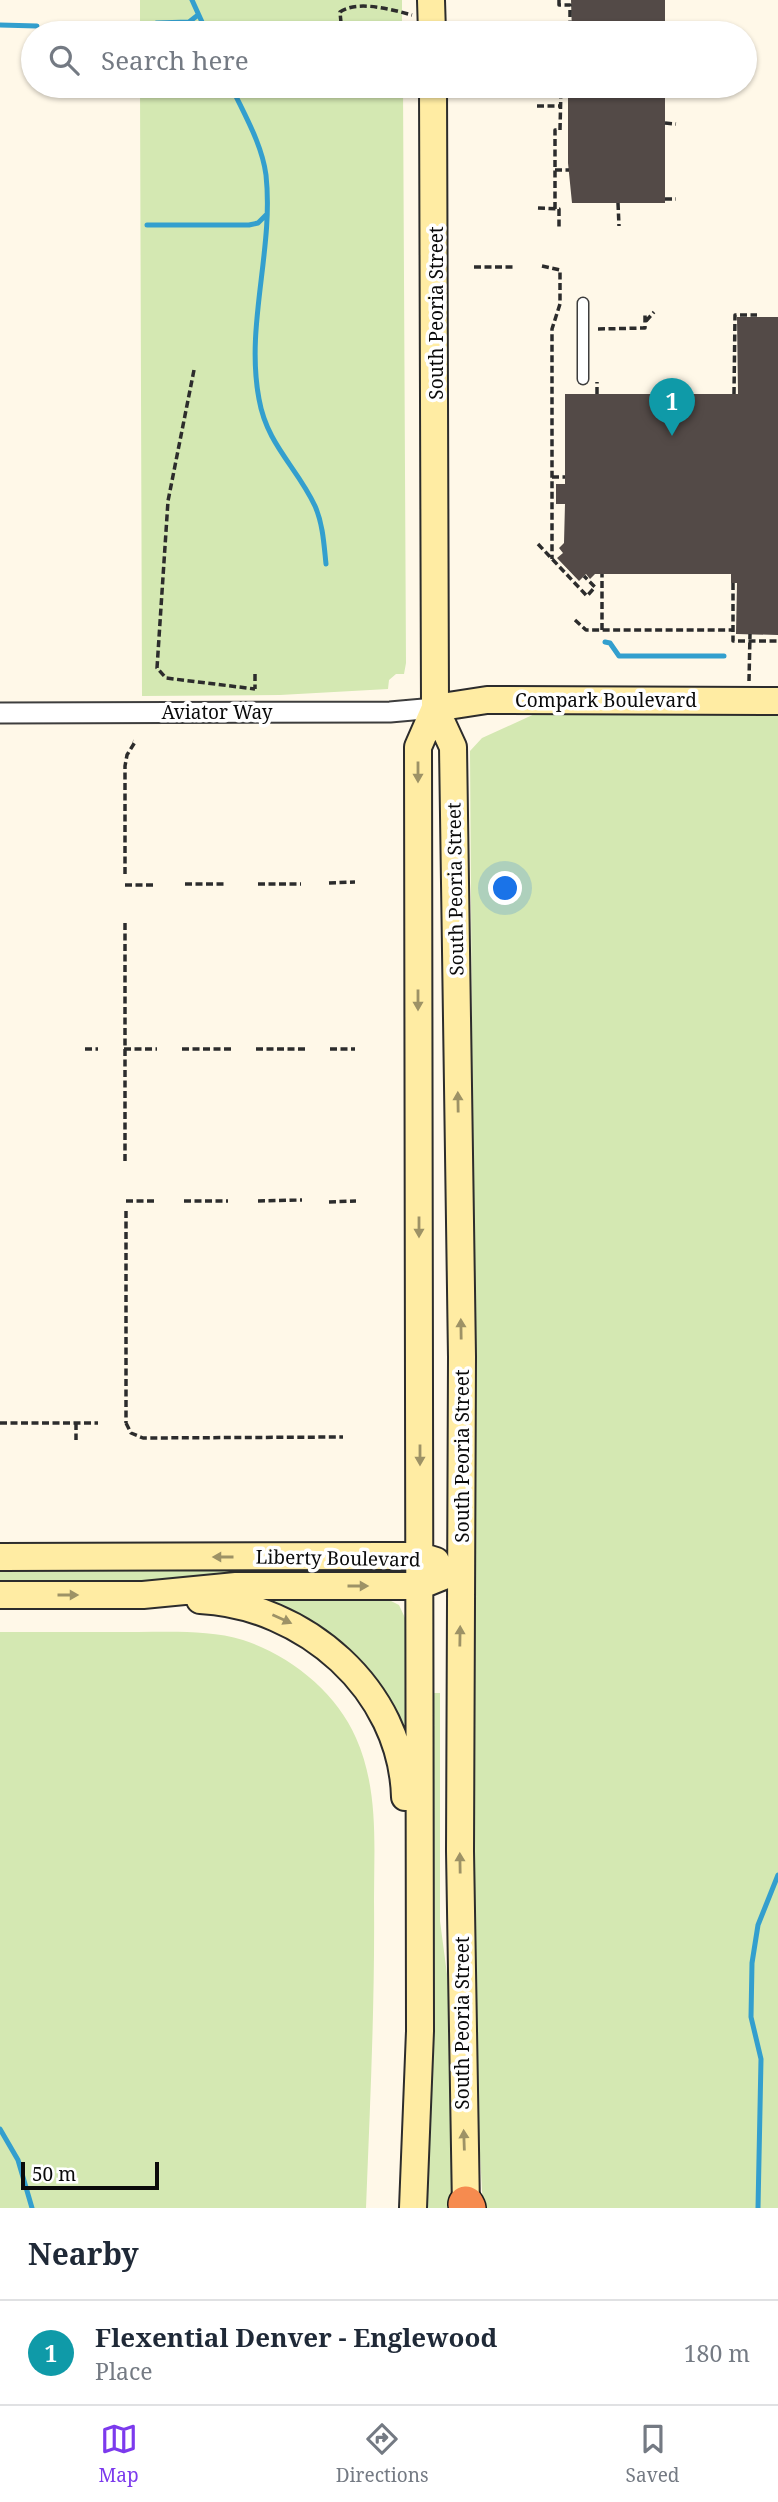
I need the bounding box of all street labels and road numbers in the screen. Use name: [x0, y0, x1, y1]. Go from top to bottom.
street label: South Peoria Street: [423, 226, 449, 400]
street label: Compark Boulevard: [515, 687, 697, 713]
street label: Aviator Way: [161, 699, 273, 725]
street label: South Peoria Street: [440, 802, 470, 976]
street label: South Peoria Street: [449, 1369, 475, 1543]
street label: Liberty Boulevard: [255, 1544, 421, 1572]
street label: South Peoria Street: [449, 1936, 475, 2110]

